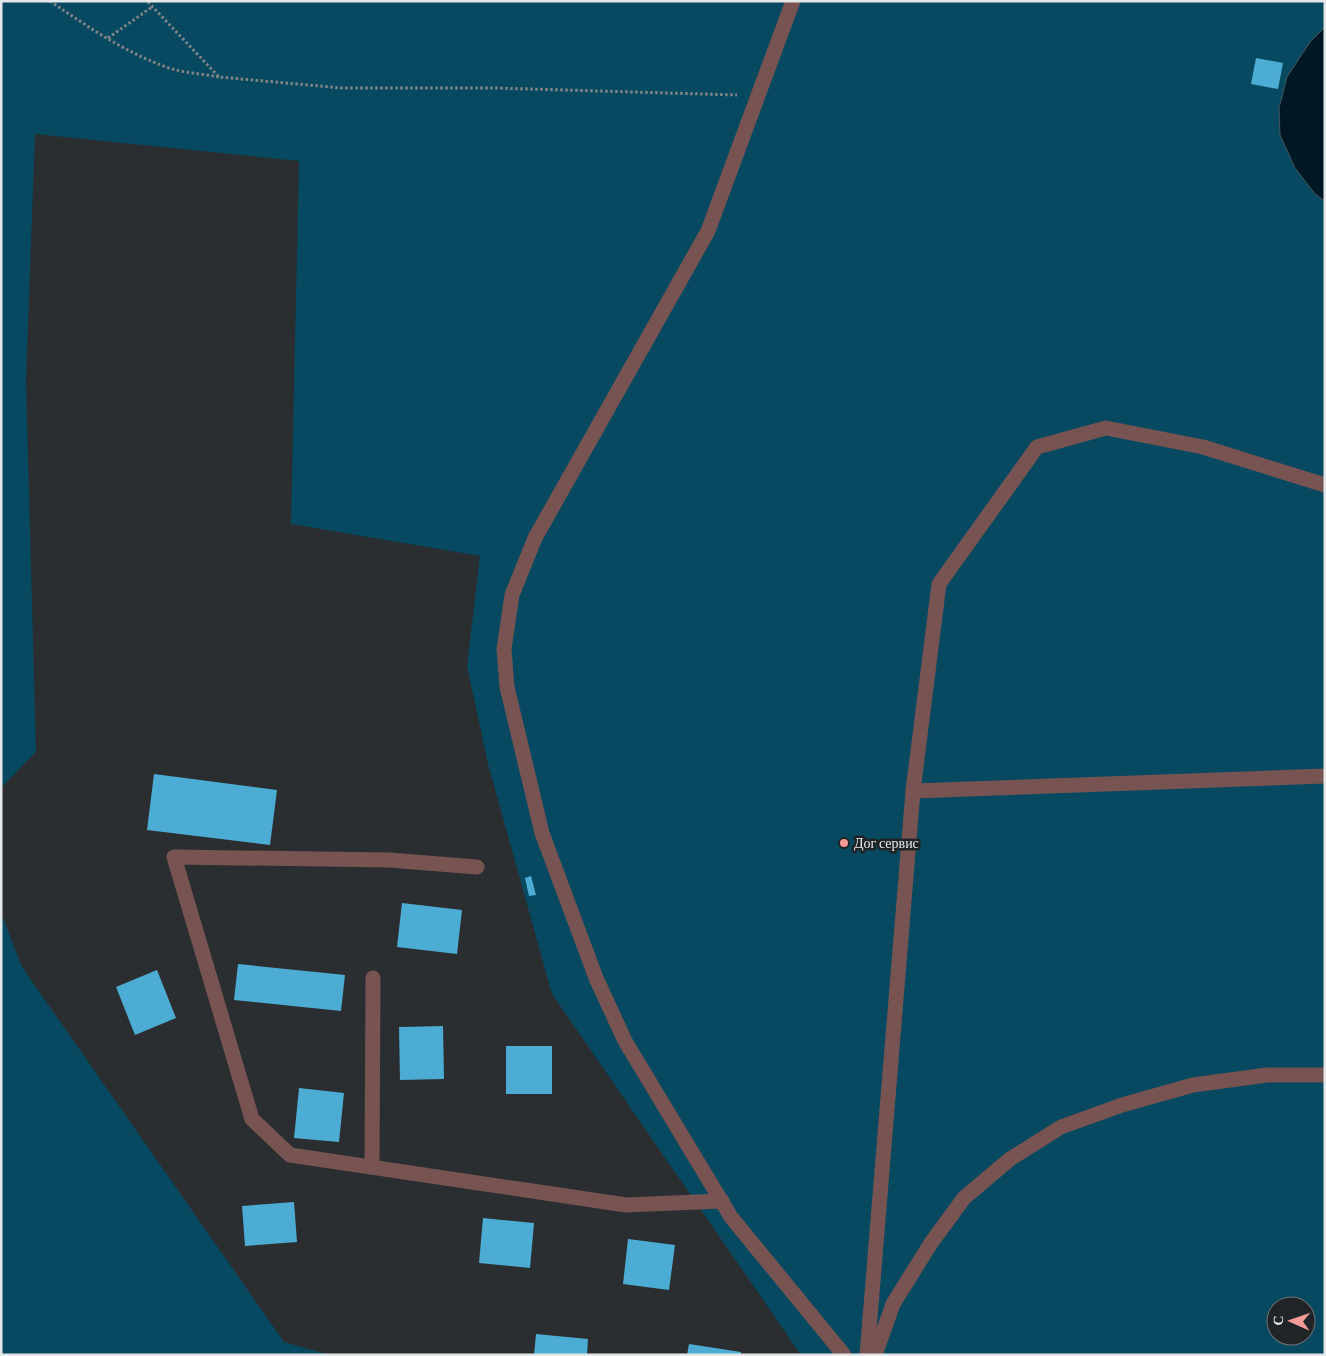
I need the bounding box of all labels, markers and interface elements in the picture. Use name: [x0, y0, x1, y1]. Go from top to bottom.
place label: Дог сервис: [854, 835, 919, 851]
marker: Дог сервис: [838, 837, 850, 849]
north arrow: [1266, 1296, 1316, 1346]
text: С: [1270, 1315, 1286, 1326]

